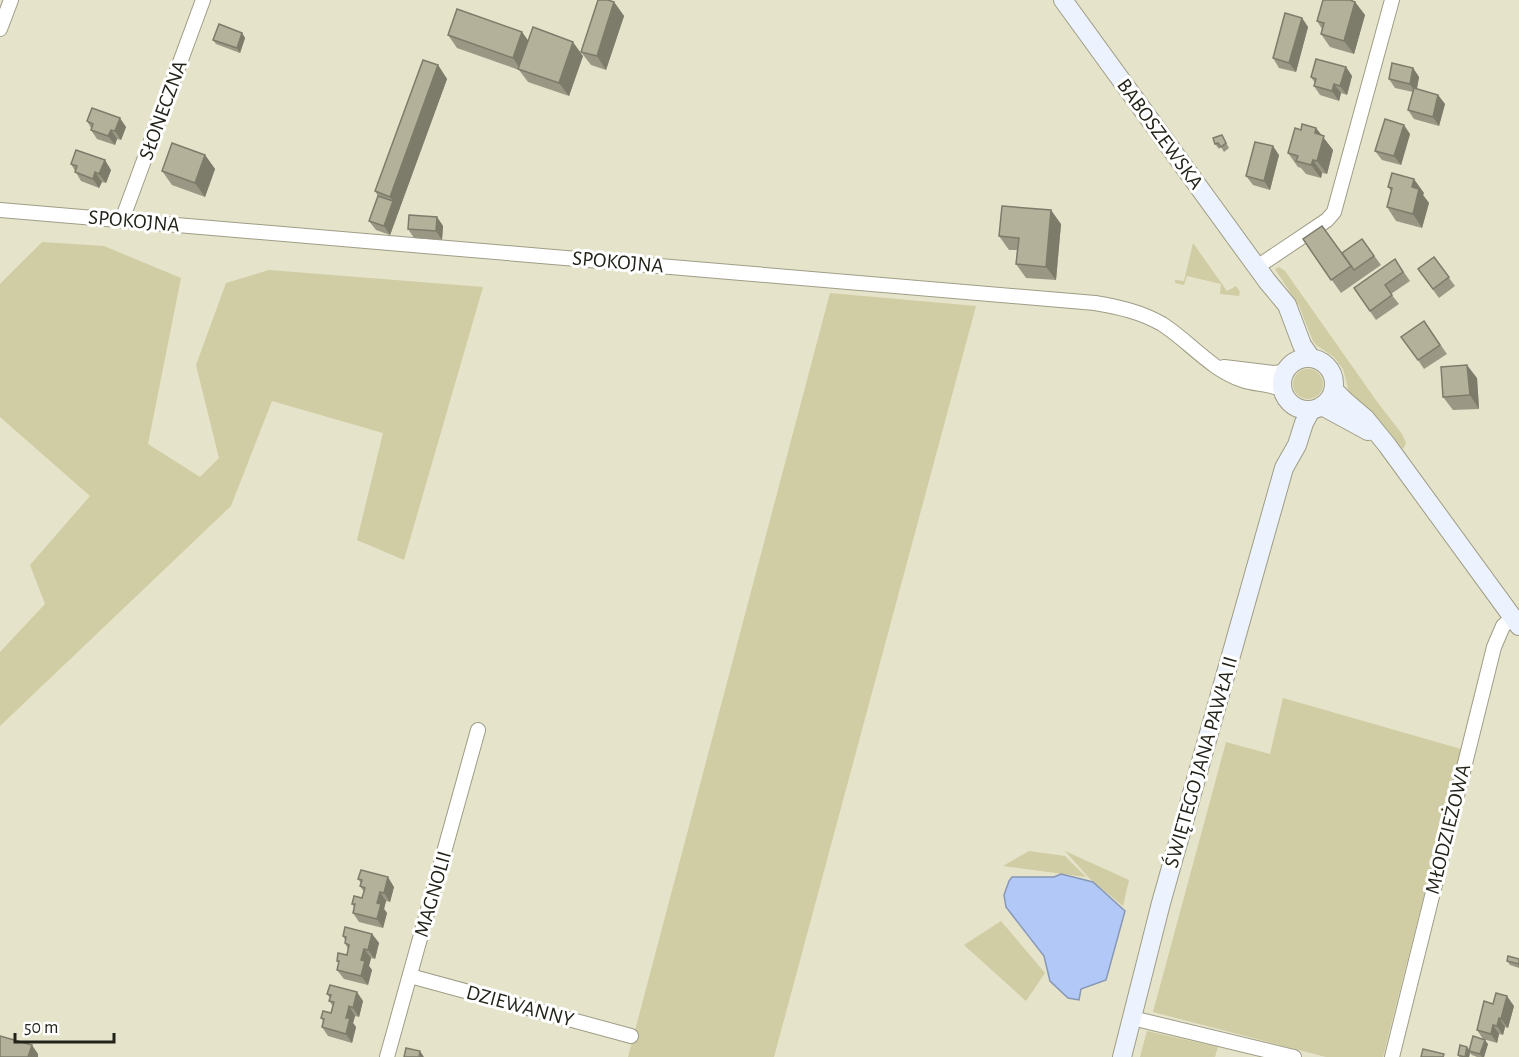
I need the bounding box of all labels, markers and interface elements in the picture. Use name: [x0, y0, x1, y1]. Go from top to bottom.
street label: SŁONECZNA: [135, 57, 191, 163]
street label: BABOSZEWSKA: [1113, 75, 1207, 193]
street label: SPOKOJNA: [87, 207, 181, 235]
street label: SPOKOJNA: [571, 248, 665, 276]
street label: ŚWIĘTEGO JANA PAWŁA II: [1158, 653, 1241, 870]
street label: MŁODZIEŻOWA: [1421, 762, 1474, 896]
street label: MAGNOLII: [411, 849, 455, 939]
street label: DZIEWANNY: [464, 982, 576, 1030]
scale bar: [15, 1006, 114, 1044]
text: 50 m: [24, 1019, 58, 1037]

